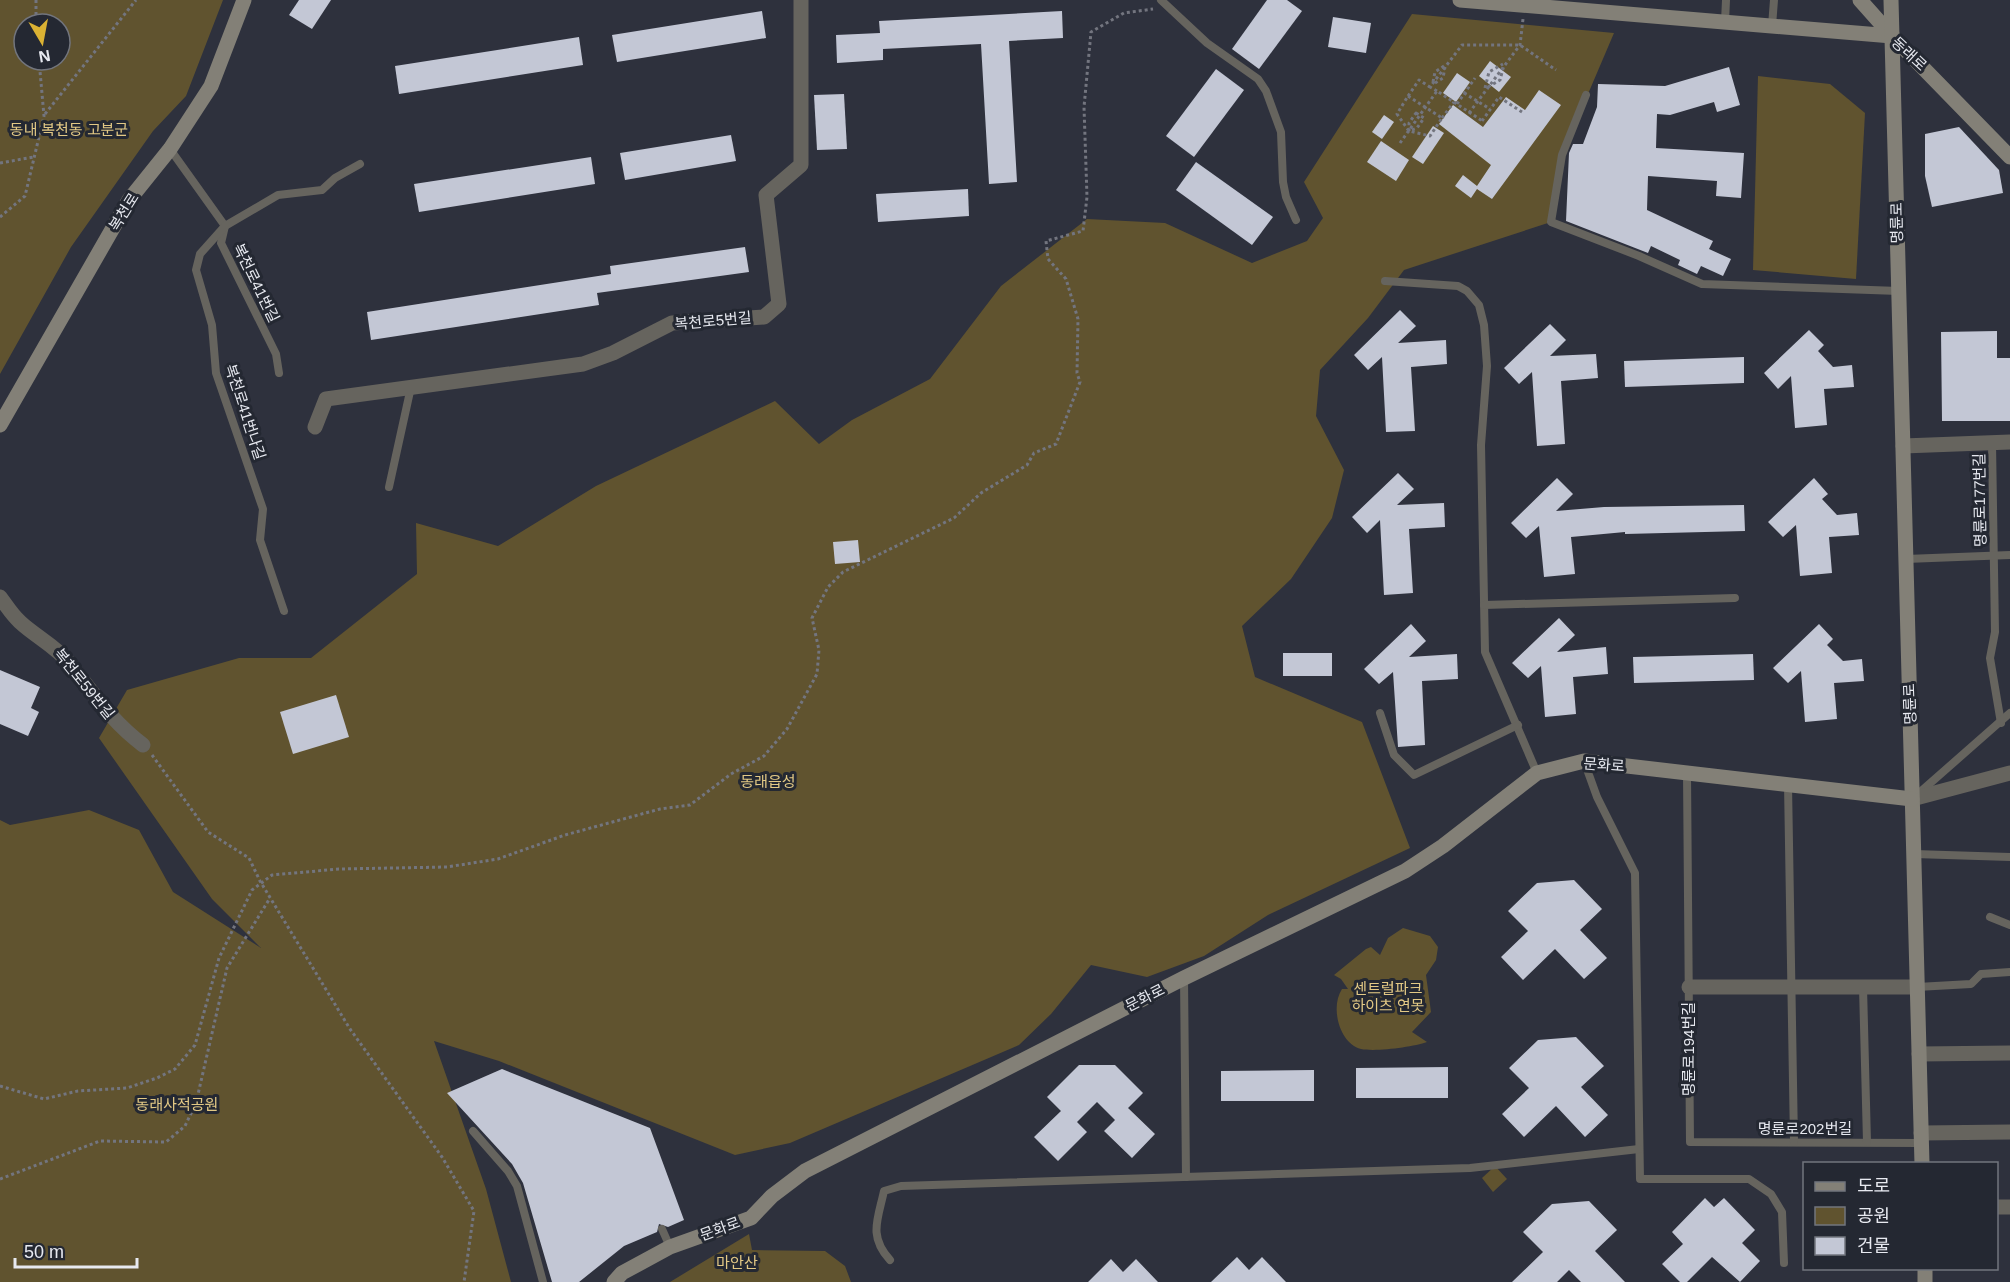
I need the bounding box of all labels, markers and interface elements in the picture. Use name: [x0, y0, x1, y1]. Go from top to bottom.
north arrow: [12, 12, 72, 72]
street label: 동래로: [1888, 33, 1930, 74]
text: N: [37, 47, 52, 66]
park label: 동내 복천동 고분군: [10, 121, 128, 138]
street label: 복천로: [105, 190, 142, 234]
street label: 명륜로: [1888, 202, 1905, 244]
street label: 복천로41번길: [230, 241, 283, 325]
street label: 복천로5번길: [674, 309, 752, 332]
street label: 복천로41번나길: [222, 362, 269, 462]
street label: 명륜로177번길: [1970, 453, 1989, 547]
street label: 복천로59번길: [51, 645, 118, 722]
street label: 명륜로: [1900, 683, 1919, 725]
street label: 문화로: [1583, 755, 1625, 774]
park label: 동래읍성: [740, 773, 796, 790]
park label: 센트럴파크 하이츠 연못: [1351, 980, 1425, 1014]
street label: 문화로: [1122, 981, 1167, 1015]
street label: 명륜로194번길: [1680, 1002, 1697, 1096]
park label: 동래사적공원: [136, 1096, 218, 1113]
street label: 명륜로202번길: [1758, 1120, 1852, 1137]
legend: [1803, 1162, 1998, 1270]
text: 도로: [1857, 1176, 1890, 1196]
text: 공원: [1857, 1206, 1890, 1226]
street label: 문화로: [697, 1213, 742, 1244]
scale bar: [15, 1231, 136, 1269]
text: 건물: [1857, 1236, 1890, 1256]
text: 50 m: [24, 1242, 64, 1262]
park label: 마안산: [716, 1254, 758, 1271]

